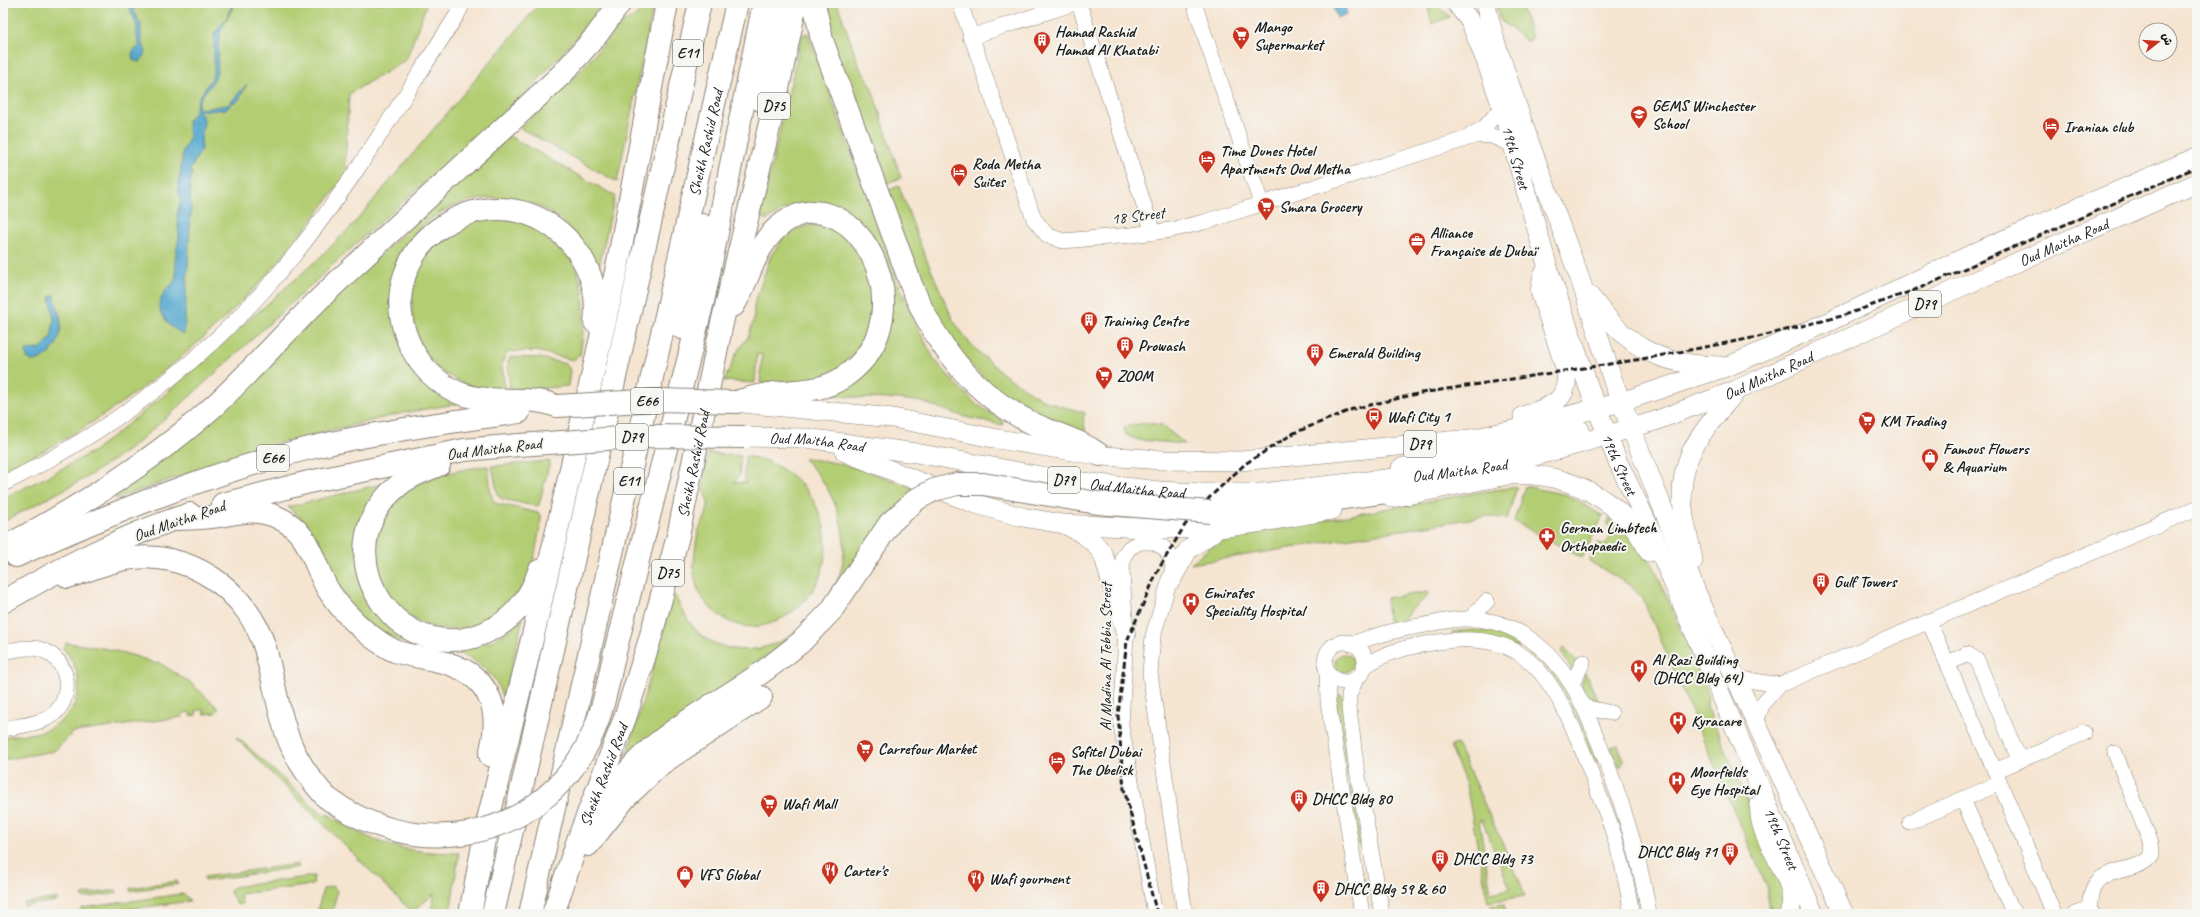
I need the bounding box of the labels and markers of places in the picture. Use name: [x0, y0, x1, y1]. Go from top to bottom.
place label: Mango Supermarket: [1254, 17, 1326, 55]
place label: Hamad Rashid Hamad Al Khatabi: [1055, 22, 1160, 60]
supermarket icon: Mango Supermarket: [1231, 25, 1251, 50]
building icon: Hamad Rashid Hamad Al Khatabi: [1032, 30, 1052, 55]
place label: GEMS Winchester School: [1652, 96, 1757, 134]
school or university icon: GEMS Winchester School: [1629, 104, 1649, 129]
hotel icon: Iranian club: [2041, 116, 2061, 141]
place label: Iranian club: [2064, 117, 2135, 137]
place label: Time Dunes Hotel Apartments Oud Metha: [1220, 141, 1351, 179]
hotel icon: Time Dunes Hotel Apartments Oud Metha: [1197, 149, 1217, 174]
place label: Roda Metha Suites: [972, 154, 1042, 192]
hotel icon: Roda Metha Suites: [949, 162, 969, 187]
supermarket icon: Smara Grocery: [1256, 196, 1276, 221]
place label: Smara Grocery: [1279, 197, 1363, 217]
place label: Alliance Française de Dubaï: [1430, 223, 1540, 261]
office icon: Alliance Française de Dubaï: [1407, 231, 1427, 256]
building icon: Training Centre: [1079, 310, 1099, 335]
place label: Training Centre: [1102, 311, 1190, 331]
building icon: Prowash: [1115, 335, 1135, 360]
place label: Prowash: [1138, 336, 1186, 356]
building icon: Emerald Building: [1305, 342, 1325, 367]
place label: Emerald Building: [1328, 343, 1422, 363]
supermarket icon: ZOOM: [1094, 365, 1114, 390]
place label: ZOOM: [1117, 366, 1154, 386]
bus stop icon: Wafi City 1: [1364, 406, 1384, 431]
place label: Wafi City 1: [1387, 407, 1451, 427]
supermarket icon: KM Trading: [1857, 410, 1877, 435]
place label: KM Trading: [1880, 411, 1947, 431]
place label: Famous Flowers & Aquarium: [1943, 439, 2030, 477]
shop icon: Famous Flowers & Aquarium: [1920, 447, 1940, 472]
place label: German Limbtech Orthopaedic: [1560, 518, 1657, 556]
pharmacy icon: German Limbtech Orthopaedic: [1537, 526, 1557, 551]
building icon: Gulf Towers: [1811, 571, 1831, 596]
place label: Gulf Towers: [1834, 572, 1899, 592]
place label: Emirates Speciality Hospital: [1204, 583, 1308, 621]
hospital icon: Emirates Speciality Hospital: [1181, 591, 1201, 616]
place label: Al Razi Building (DHCC Bldg 64): [1652, 650, 1744, 688]
hospital icon: Al Razi Building (DHCC Bldg 64): [1629, 658, 1649, 683]
hospital icon: Kyracare: [1668, 710, 1688, 735]
place label: Kyracare: [1691, 711, 1742, 731]
supermarket icon: Carrefour Market: [855, 738, 875, 763]
place label: Carrefour Market: [878, 739, 978, 759]
place label: Sofitel Dubai The Obelisk: [1070, 742, 1143, 780]
hotel icon: Sofitel Dubai The Obelisk: [1047, 750, 1067, 775]
place label: Moorfields Eye Hospital: [1690, 762, 1761, 800]
hospital icon: Moorfields Eye Hospital: [1667, 770, 1687, 795]
building icon: DHCC Bldg 80: [1289, 788, 1309, 813]
place label: DHCC Bldg 80: [1312, 789, 1393, 809]
supermarket icon: Wafi Mall: [759, 793, 779, 818]
place label: Wafi Mall: [782, 794, 839, 814]
building icon: DHCC Bldg 71: [1720, 841, 1740, 866]
place label: DHCC Bldg 71: [1637, 842, 1719, 862]
building icon: DHCC Bldg 73: [1430, 848, 1450, 873]
place label: DHCC Bldg 73: [1453, 849, 1534, 869]
restaurant icon: Carter's: [820, 860, 840, 885]
place label: Carter's: [843, 861, 889, 881]
shop icon: VFS Global: [675, 864, 695, 889]
place label: VFS Global: [698, 865, 761, 885]
restaurant icon: Wafi gourment: [966, 868, 986, 893]
place label: Wafi gourment: [989, 869, 1071, 889]
building icon: DHCC Bldg 59 & 60: [1311, 878, 1331, 903]
place label: DHCC Bldg 59 & 60: [1334, 879, 1446, 899]

